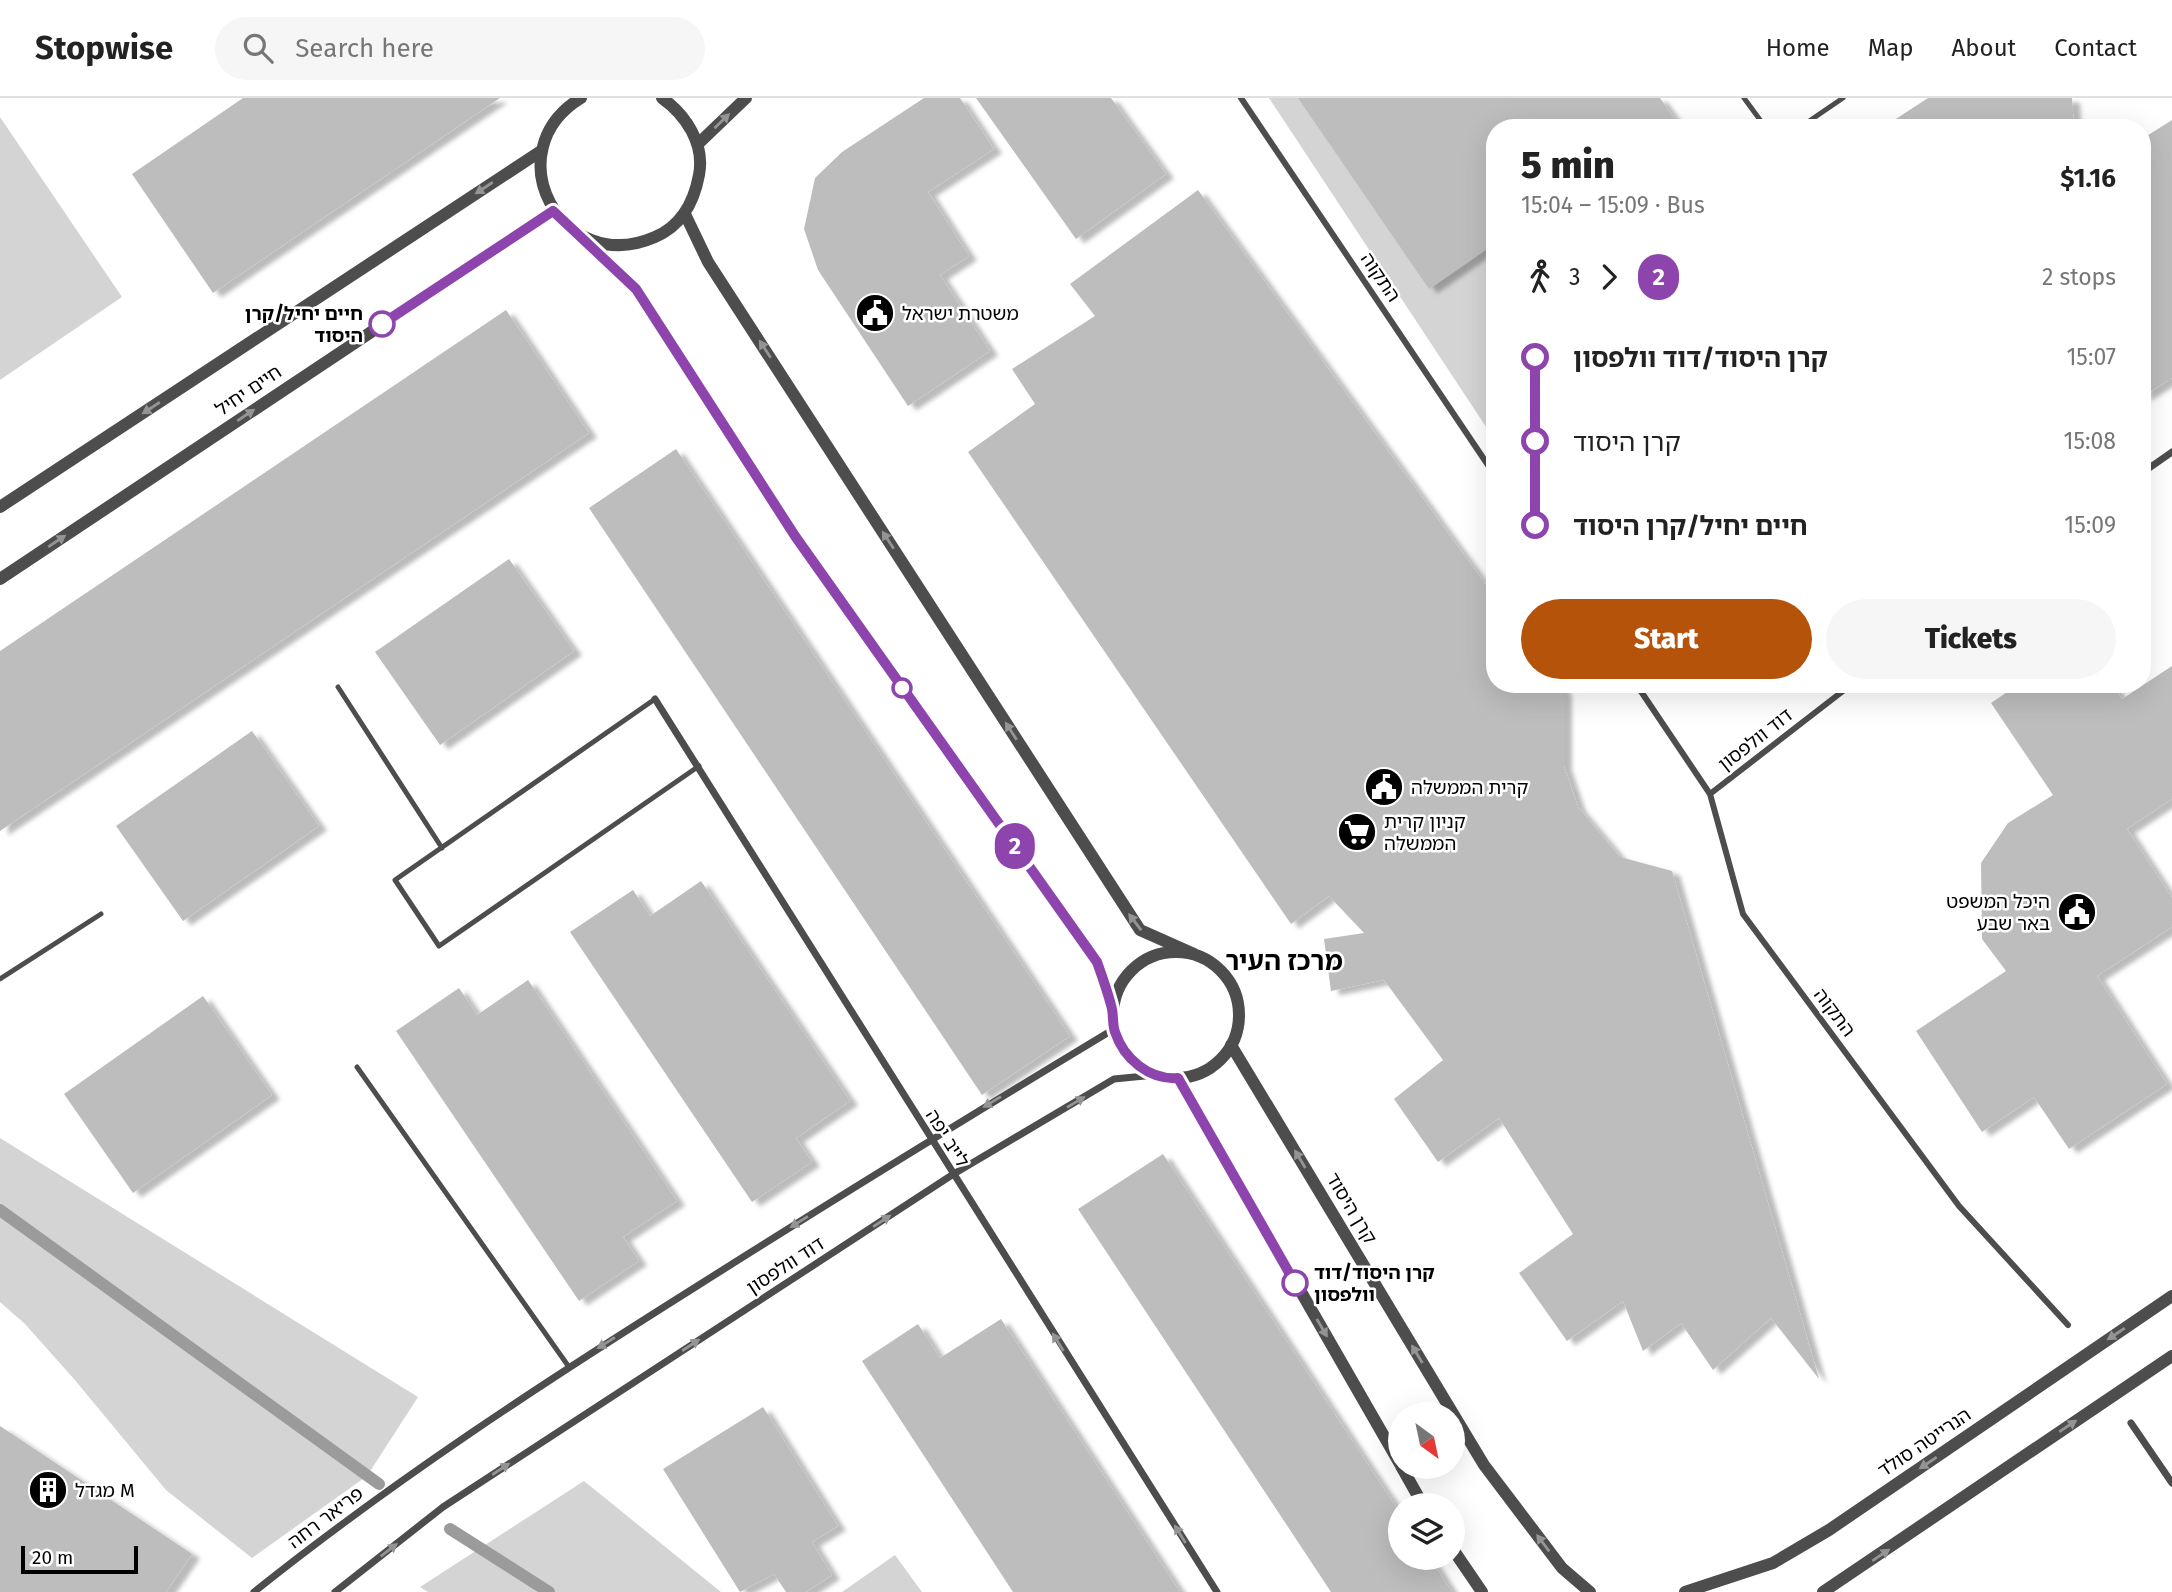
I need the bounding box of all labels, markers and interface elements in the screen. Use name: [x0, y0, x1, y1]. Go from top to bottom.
search box: [215, 17, 705, 80]
text: Stopwise: [35, 28, 173, 68]
icon: search: [239, 29, 277, 67]
text: Search here: [295, 33, 434, 64]
text: Home: [1766, 34, 1830, 62]
text: Map: [1868, 34, 1914, 62]
text: About: [1952, 34, 2016, 62]
text: Contact: [2054, 34, 2137, 62]
one-way arrow: [713, 113, 730, 130]
text: 5 min: [1521, 142, 1615, 188]
text: $1.16: [2060, 163, 2116, 194]
one-way arrow: [475, 182, 494, 195]
text: 15:04 – 15:09 · Bus: [1521, 191, 1705, 219]
street label: התקוה: [1356, 248, 1405, 306]
icon: walk: [1521, 258, 1559, 296]
icon: forward: [1590, 258, 1628, 296]
text: 3: [1569, 263, 1580, 291]
text: 2: [1652, 263, 1665, 291]
text: 2 stops: [2042, 263, 2116, 291]
public building icon: משטרת ישראל: [854, 292, 896, 334]
place label: חיים יחיל/קרן היסוד: [245, 302, 363, 347]
place label: משטרת ישראל: [902, 302, 1019, 325]
marker: חיים יחיל/קרן היסוד: [369, 311, 395, 337]
one-way arrow: [758, 339, 771, 359]
text: קרן היסוד/דוד וולפסון: [1573, 343, 1828, 374]
text: 15:07: [2066, 343, 2116, 371]
street label: חיים יחיל: [211, 360, 286, 421]
one-way arrow: [141, 401, 161, 414]
one-way arrow: [237, 409, 256, 422]
text: קרן היסוד: [1573, 427, 1681, 458]
text: 15:08: [2063, 427, 2116, 455]
text: חיים יחיל/קרן היסוד: [1573, 511, 1808, 542]
text: 15:09: [2064, 511, 2116, 539]
one-way arrow: [882, 531, 895, 550]
one-way arrow: [48, 534, 66, 548]
button: Start: [1521, 599, 1812, 679]
button: Tickets: [1826, 599, 2116, 679]
unlabelled marker: [892, 678, 912, 698]
street label: דוד וולפסון: [1714, 703, 1797, 776]
one-way arrow: [1005, 722, 1018, 741]
public building icon: קרית הממשלה: [1363, 766, 1405, 808]
place label: קרית הממשלה: [1411, 776, 1529, 799]
place label: קניון קרית הממשלה: [1384, 810, 1466, 855]
supermarket icon: קניון קרית הממשלה: [1336, 811, 1378, 853]
line badge: 2: [992, 823, 1038, 869]
text: 2: [1009, 832, 1021, 860]
place label: היכל המשפט באר שבע: [1946, 890, 2050, 935]
public building icon: היכל המשפט באר שבע: [2056, 891, 2098, 933]
one-way arrow: [1128, 912, 1142, 931]
district label: מרכז העיר: [1225, 946, 1343, 977]
street label: התקוה: [1809, 984, 1860, 1041]
one-way arrow: [983, 1096, 1002, 1108]
one-way arrow: [1066, 1096, 1085, 1108]
street label: לייב יפה: [921, 1105, 974, 1172]
one-way arrow: [1294, 1150, 1306, 1169]
street label: קרן היסוד: [1321, 1169, 1382, 1248]
one-way arrow: [873, 1214, 891, 1228]
one-way arrow: [789, 1215, 808, 1228]
street label: דוד וולפסון: [742, 1232, 828, 1299]
place label: קרן היסוד/דוד וולפסון: [1314, 1261, 1435, 1306]
marker: קרן היסוד/דוד וולפסון: [1282, 1270, 1308, 1296]
one-way arrow: [1316, 1319, 1328, 1338]
one-way arrow: [2107, 1327, 2125, 1341]
one-way arrow: [1052, 1333, 1065, 1352]
one-way arrow: [597, 1337, 616, 1350]
one-way arrow: [682, 1339, 701, 1352]
one-way arrow: [1411, 1345, 1423, 1364]
north arrow: [1388, 1402, 1465, 1479]
map controls: [1388, 1402, 1465, 1570]
street label: הנרייטה סולד: [1873, 1403, 1975, 1482]
one-way arrow: [2059, 1419, 2077, 1433]
one-way arrow: [1918, 1456, 1938, 1469]
one-way arrow: [491, 1463, 510, 1476]
building icon: מגדל M: [27, 1469, 69, 1511]
place label: מגדל M: [75, 1479, 135, 1502]
street label: פריאר רחה: [283, 1482, 368, 1553]
button: layers: [1388, 1493, 1465, 1570]
one-way arrow: [1174, 1525, 1187, 1544]
one-way arrow: [1536, 1534, 1550, 1552]
one-way arrow: [379, 1542, 397, 1557]
scale bar: [21, 1543, 138, 1575]
text: 20 m: [32, 1546, 73, 1569]
one-way arrow: [1872, 1548, 1890, 1562]

